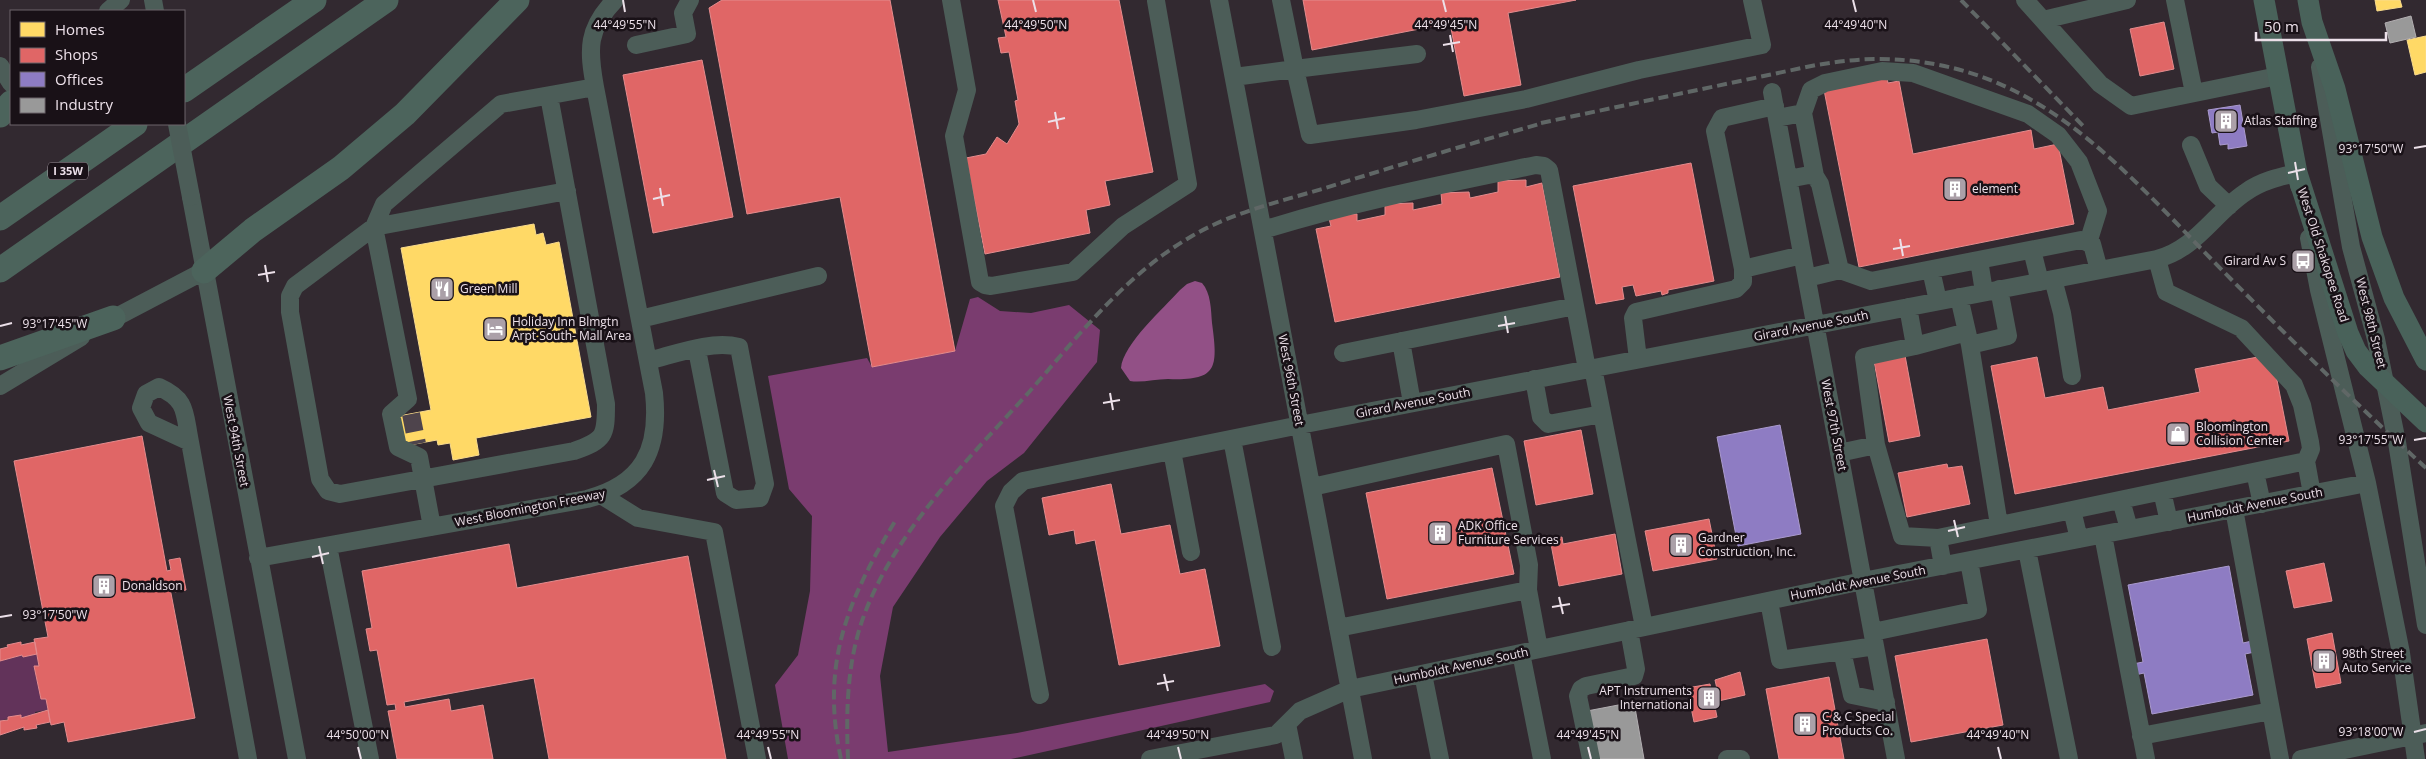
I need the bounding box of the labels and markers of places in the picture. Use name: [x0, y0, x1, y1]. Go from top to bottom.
building icon: Atlas Staffing: [2213, 108, 2239, 134]
place label: Atlas Staffing: [2244, 112, 2317, 129]
building icon: element: [1942, 176, 1968, 202]
place label: element: [1972, 180, 2018, 197]
bus stop icon: Girard Av S: [2290, 248, 2316, 274]
place label: Girard Av S: [2224, 252, 2286, 269]
restaurant icon: Green Mill: [429, 276, 455, 302]
place label: Green Mill: [460, 280, 517, 297]
place label: Holiday Inn Blmgtn Arpt South- Mall Area: [512, 313, 632, 344]
hotel icon: Holiday Inn Blmgtn Arpt South- Mall Area: [482, 316, 508, 342]
place label: Bloomington Collision Center: [2196, 418, 2284, 449]
shop icon: Bloomington Collision Center: [2165, 421, 2191, 447]
place label: ADK Office Furniture Services: [1458, 517, 1559, 548]
building icon: ADK Office Furniture Services: [1427, 520, 1453, 546]
place label: Gardner Construction, Inc.: [1698, 529, 1796, 560]
building icon: Gardner Construction, Inc.: [1668, 532, 1694, 558]
building icon: Donaldson: [91, 573, 117, 599]
place label: Donaldson: [122, 577, 183, 594]
place label: 98th Street Auto Service: [2342, 645, 2412, 676]
building icon: 98th Street Auto Service: [2311, 648, 2337, 674]
place label: APT Instruments International: [1599, 682, 1692, 713]
building icon: APT Instruments International: [1696, 685, 1722, 711]
place label: C & C Special Products Co.: [1822, 708, 1894, 739]
building icon: C & C Special Products Co.: [1792, 711, 1818, 737]

